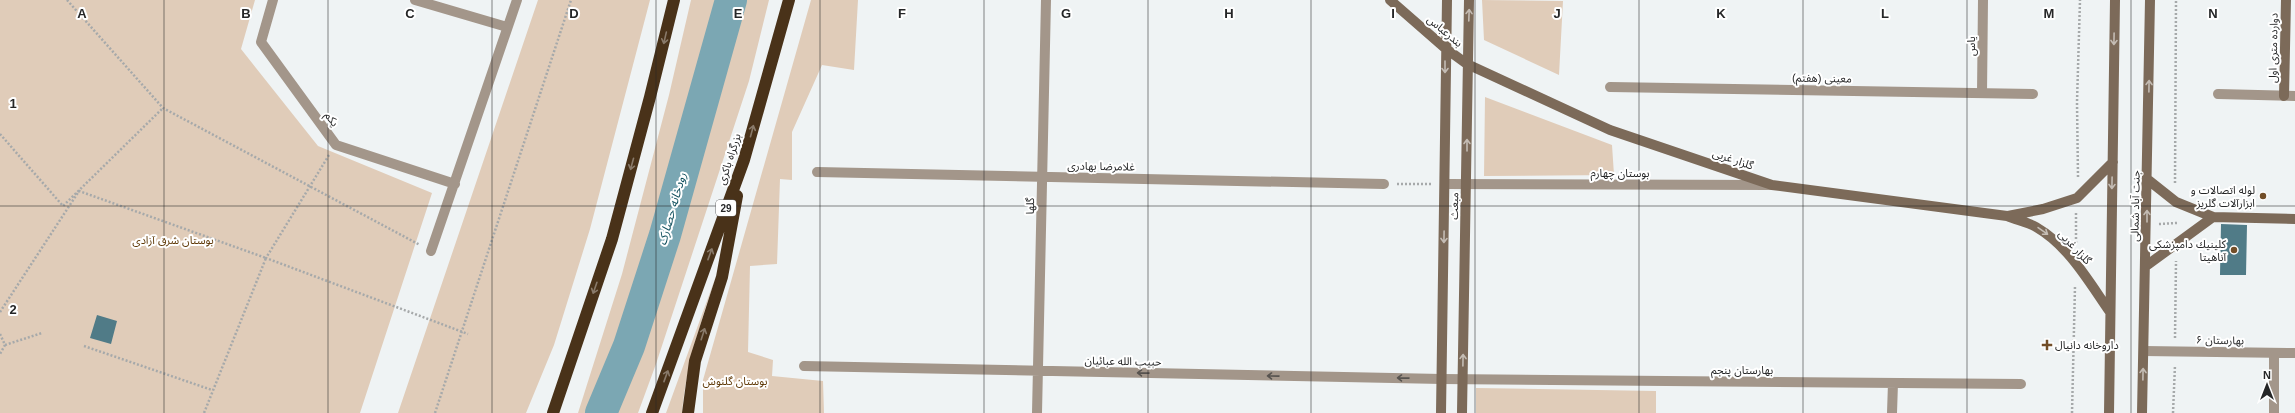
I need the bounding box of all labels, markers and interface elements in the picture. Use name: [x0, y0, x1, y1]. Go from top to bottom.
text: A: [77, 6, 87, 21]
text: B: [241, 6, 251, 21]
text: C: [405, 6, 415, 21]
text: D: [569, 6, 579, 21]
text: E: [734, 6, 743, 21]
text: F: [898, 6, 906, 21]
text: G: [1061, 6, 1071, 21]
text: H: [1224, 6, 1234, 21]
text: I: [1391, 6, 1395, 21]
text: J: [1553, 6, 1561, 21]
text: K: [1716, 6, 1726, 21]
text: L: [1881, 6, 1889, 21]
text: M: [2044, 6, 2054, 21]
text: N: [2208, 6, 2218, 21]
one-way arrow: [1465, 9, 1473, 22]
street label: بندرعباس: [1424, 13, 1465, 50]
street label: دوارده متری اول: [2266, 13, 2281, 83]
one-way arrow: [660, 31, 668, 44]
one-way arrow: [2110, 32, 2118, 45]
street label: یاس: [1965, 36, 1978, 56]
one-way arrow: [1441, 60, 1449, 73]
street label: معینی (هفتم): [1792, 71, 1852, 88]
one-way arrow: [2145, 80, 2152, 93]
text: 1: [9, 96, 17, 111]
street label: یکم: [320, 109, 341, 130]
one-way arrow: [748, 125, 756, 138]
street label: بزرگراه باکری: [715, 132, 744, 186]
one-way arrow: [1463, 139, 1471, 152]
street label: گلزار غربی: [1711, 146, 1755, 173]
one-way arrow: [628, 157, 636, 170]
street label: غلامرضا بهادری: [1067, 159, 1135, 174]
street label: بوستان چهارم: [1591, 167, 1649, 181]
street label: جنت آباد شمالی: [2128, 170, 2143, 242]
water label: رودخانه حصارک: [655, 171, 689, 247]
one-way arrow: [2108, 176, 2116, 189]
place label: لوله اتصالات و ابزارآلات گلریز: [2191, 184, 2255, 210]
marker: لوله اتصالات و ابزارآلات گلریز: [2258, 191, 2268, 201]
street label: مبعث: [1448, 192, 1461, 220]
street label: گلها: [1024, 197, 1036, 214]
road number: 29: [716, 200, 736, 216]
one-way arrow: [2143, 210, 2151, 223]
one-way arrow: [2037, 227, 2048, 235]
street label: گلزار غربی: [2055, 227, 2094, 268]
one-way arrow: [1441, 230, 1448, 243]
park label: بوستان شرق آزادی: [132, 234, 214, 247]
place label: كلينيك دامپزشكی آناهيتا: [2149, 238, 2227, 264]
marker: كلينيك دامپزشكی آناهيتا: [2229, 245, 2239, 255]
one-way arrow: [707, 248, 714, 261]
one-way arrow: [591, 282, 598, 295]
text: 2: [9, 302, 17, 317]
one-way arrow: [700, 328, 708, 340]
street label: بهارستان ۶: [2196, 334, 2244, 347]
place label: داروخانه دانیال: [2055, 339, 2119, 352]
marker: داروخانه دانیال: [2042, 340, 2052, 350]
street label: حبیب الله عبائیان: [1084, 354, 1162, 369]
one-way arrow: [1460, 354, 1467, 367]
street label: بهارستان پنجم: [1711, 364, 1773, 379]
north arrow: [2247, 365, 2287, 405]
one-way arrow: [2139, 368, 2147, 381]
one-way arrow: [1137, 369, 1150, 377]
text: N: [2263, 369, 2271, 381]
one-way arrow: [662, 371, 670, 383]
one-way arrow: [1267, 372, 1280, 380]
one-way arrow: [1397, 374, 1410, 382]
park label: بوستان گلنوش: [703, 375, 767, 388]

